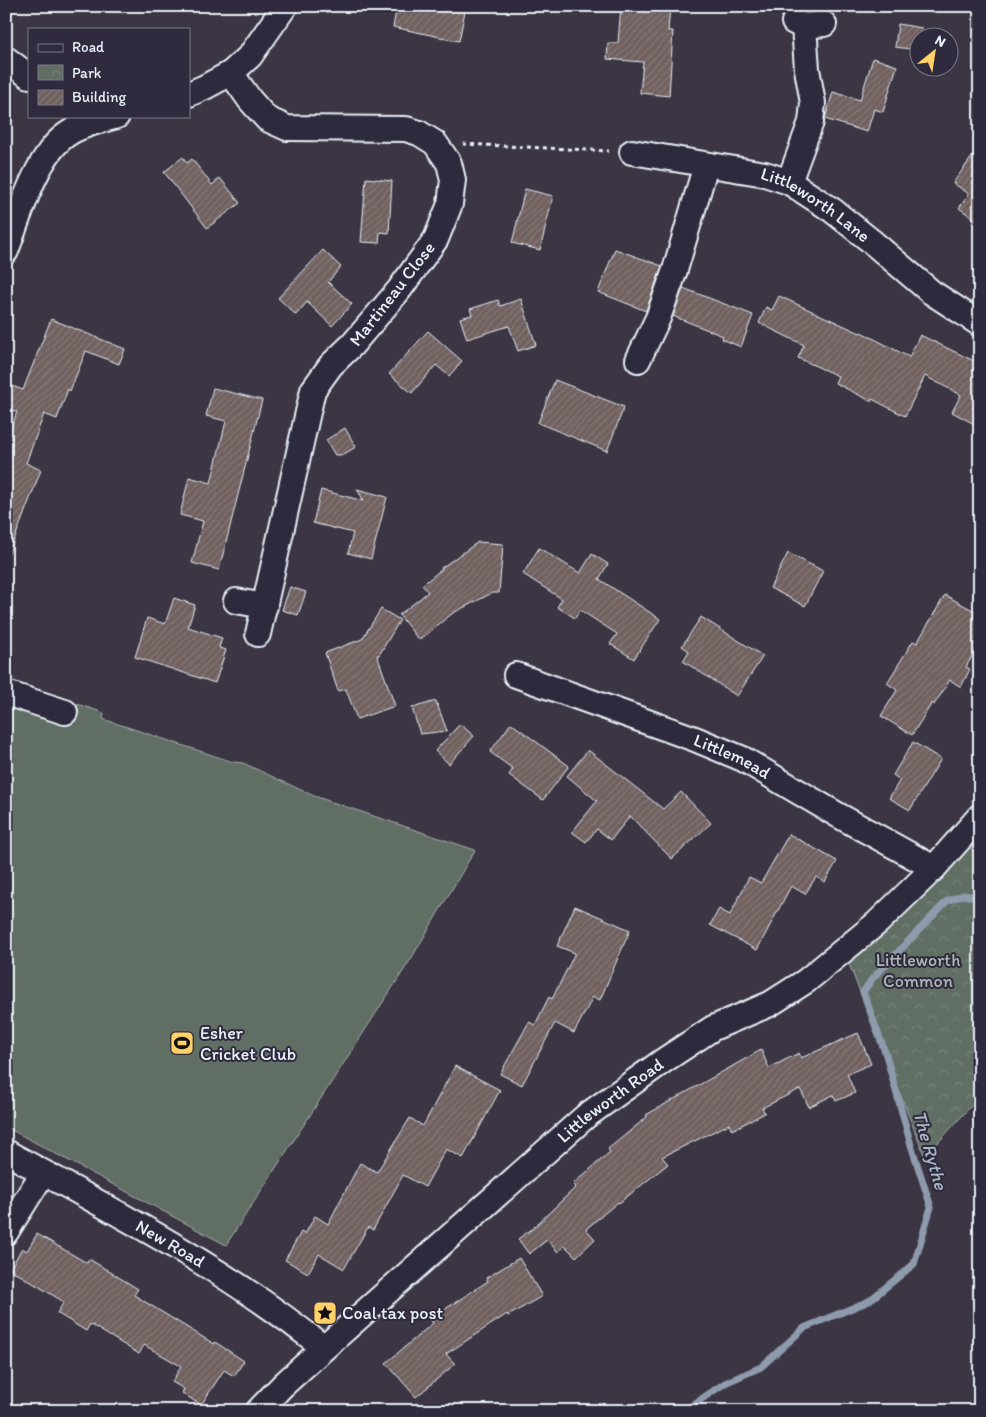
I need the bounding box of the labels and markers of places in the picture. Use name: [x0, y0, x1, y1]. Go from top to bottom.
place label: Esher Cricket Club: [200, 1022, 296, 1065]
sports icon: Esher Cricket Club: [169, 1030, 195, 1056]
place icon: Coal tax post: [312, 1300, 338, 1326]
place label: Coal tax post: [342, 1302, 444, 1324]

